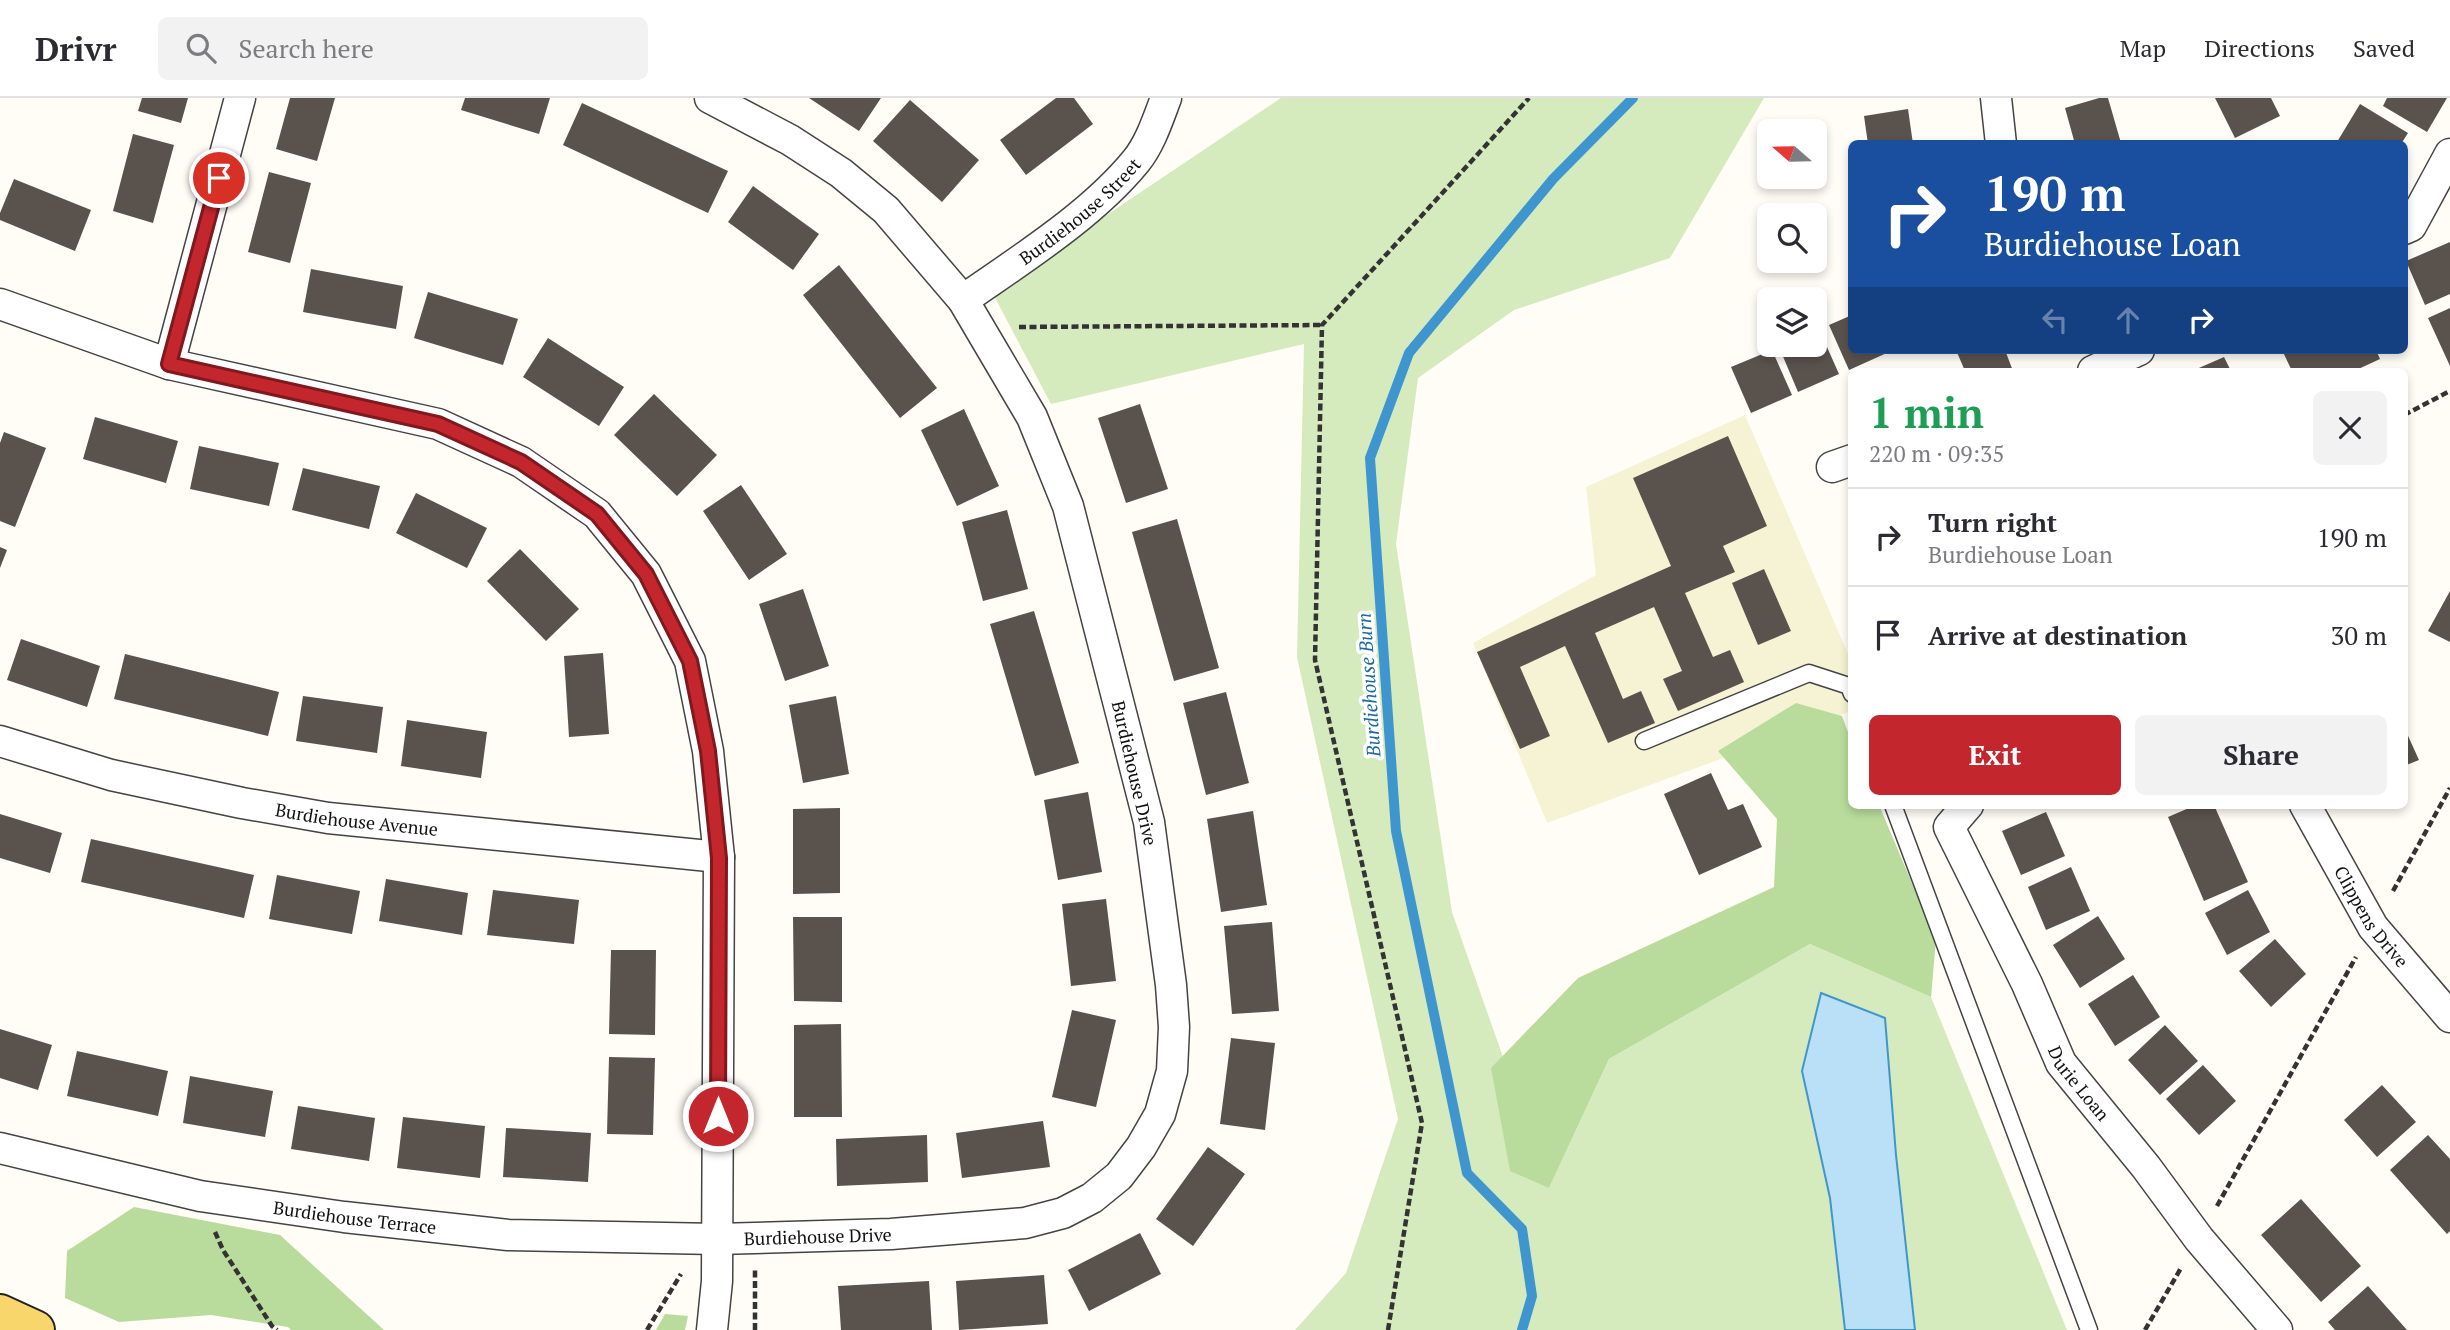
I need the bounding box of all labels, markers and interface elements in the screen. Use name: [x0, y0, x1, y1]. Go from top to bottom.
search box: [158, 17, 648, 80]
text: Drivr: [35, 27, 116, 70]
icon: search: [182, 29, 220, 67]
text: Search here: [238, 31, 374, 65]
text: Map: [2120, 32, 2166, 64]
text: Directions: [2204, 32, 2315, 64]
text: Saved: [2353, 32, 2415, 64]
north arrow: [1757, 119, 1827, 189]
map controls: [1757, 119, 1827, 357]
pin: [189, 148, 249, 208]
street label: Burdiehouse Street: [1014, 152, 1146, 270]
icon: arrive: [200, 159, 238, 197]
text: 190 m: [1984, 160, 2126, 225]
icon: right: [1869, 168, 1960, 259]
button: search: [1757, 203, 1827, 273]
text: Burdiehouse Loan: [1984, 223, 2241, 265]
button: layers: [1757, 287, 1827, 357]
icon: left: [2036, 301, 2074, 339]
icon: ahead: [2109, 301, 2147, 339]
icon: right: [2182, 301, 2220, 339]
text: 1 min: [1869, 384, 1984, 440]
button: close: [2313, 391, 2387, 465]
text: 220 m · 09:35: [1869, 438, 2004, 469]
text: Turn right: [1928, 505, 2057, 539]
icon: right: [1869, 518, 1907, 556]
text: 190 m: [2317, 520, 2387, 554]
text: Burdiehouse Loan: [1928, 539, 2113, 570]
water label: Burdiehouse Burn: [1350, 612, 1386, 759]
icon: arrive: [1869, 616, 1907, 654]
text: Arrive at destination: [1928, 618, 2187, 652]
text: 30 m: [2331, 618, 2387, 652]
street label: Burdiehouse Drive: [1107, 698, 1163, 848]
button: Exit: [1869, 715, 2121, 795]
button: Share: [2135, 715, 2387, 795]
street label: Burdiehouse Avenue: [274, 797, 439, 841]
street label: Clippens Drive: [2329, 861, 2414, 972]
street label: Durie Loan: [2043, 1042, 2115, 1126]
position arrow: [681, 1079, 755, 1153]
street label: Burdiehouse Terrace: [272, 1195, 438, 1239]
street label: Burdiehouse Drive: [743, 1222, 892, 1250]

